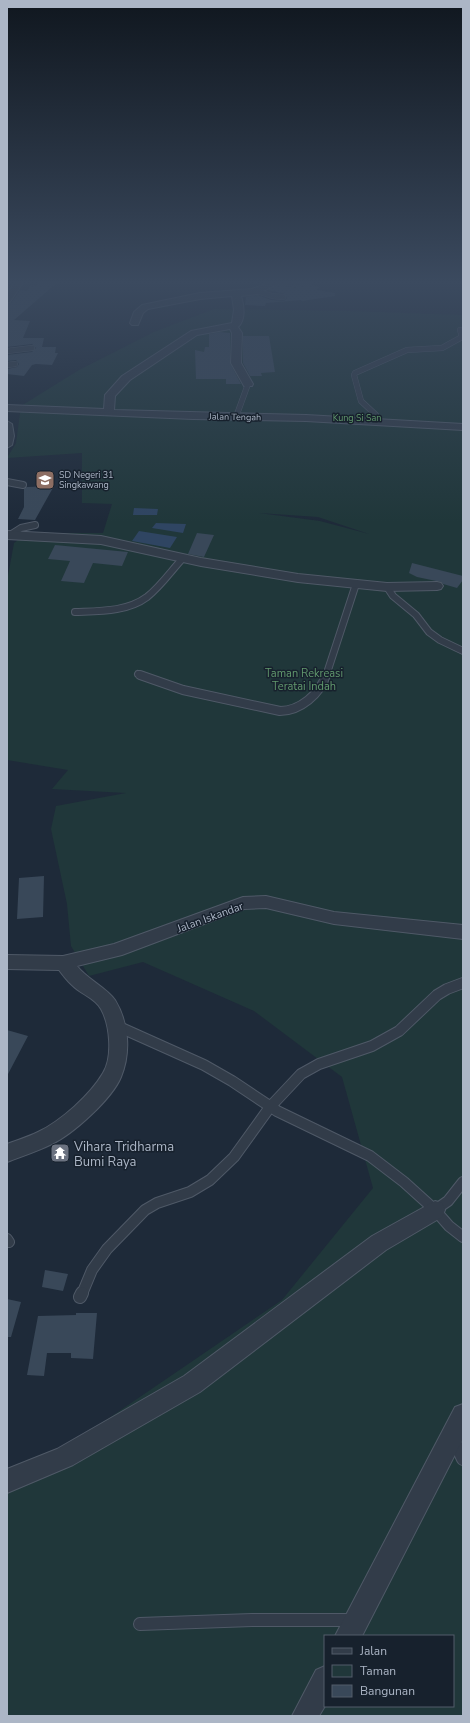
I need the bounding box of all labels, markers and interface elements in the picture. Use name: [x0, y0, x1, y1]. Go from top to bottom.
street label: Jalan Tengah: [208, 411, 261, 423]
park label: Kung Si San: [333, 412, 381, 424]
school or university icon: SD Negeri 31 Singkawang: [34, 469, 56, 491]
place label: SD Negeri 31 Singkawang: [59, 469, 113, 491]
park label: Taman Rekreasi Teratai Indah: [265, 666, 343, 694]
street label: Jalan Iskandar: [174, 899, 245, 937]
place label: Vihara Tridharma Bumi Raya: [73, 1138, 174, 1171]
temple icon: Vihara Tridharma Bumi Raya: [49, 1142, 71, 1164]
legend: [324, 1635, 454, 1707]
text: Jalan: [359, 1643, 387, 1659]
text: Taman: [360, 1663, 396, 1679]
text: Bangunan: [360, 1683, 415, 1699]

